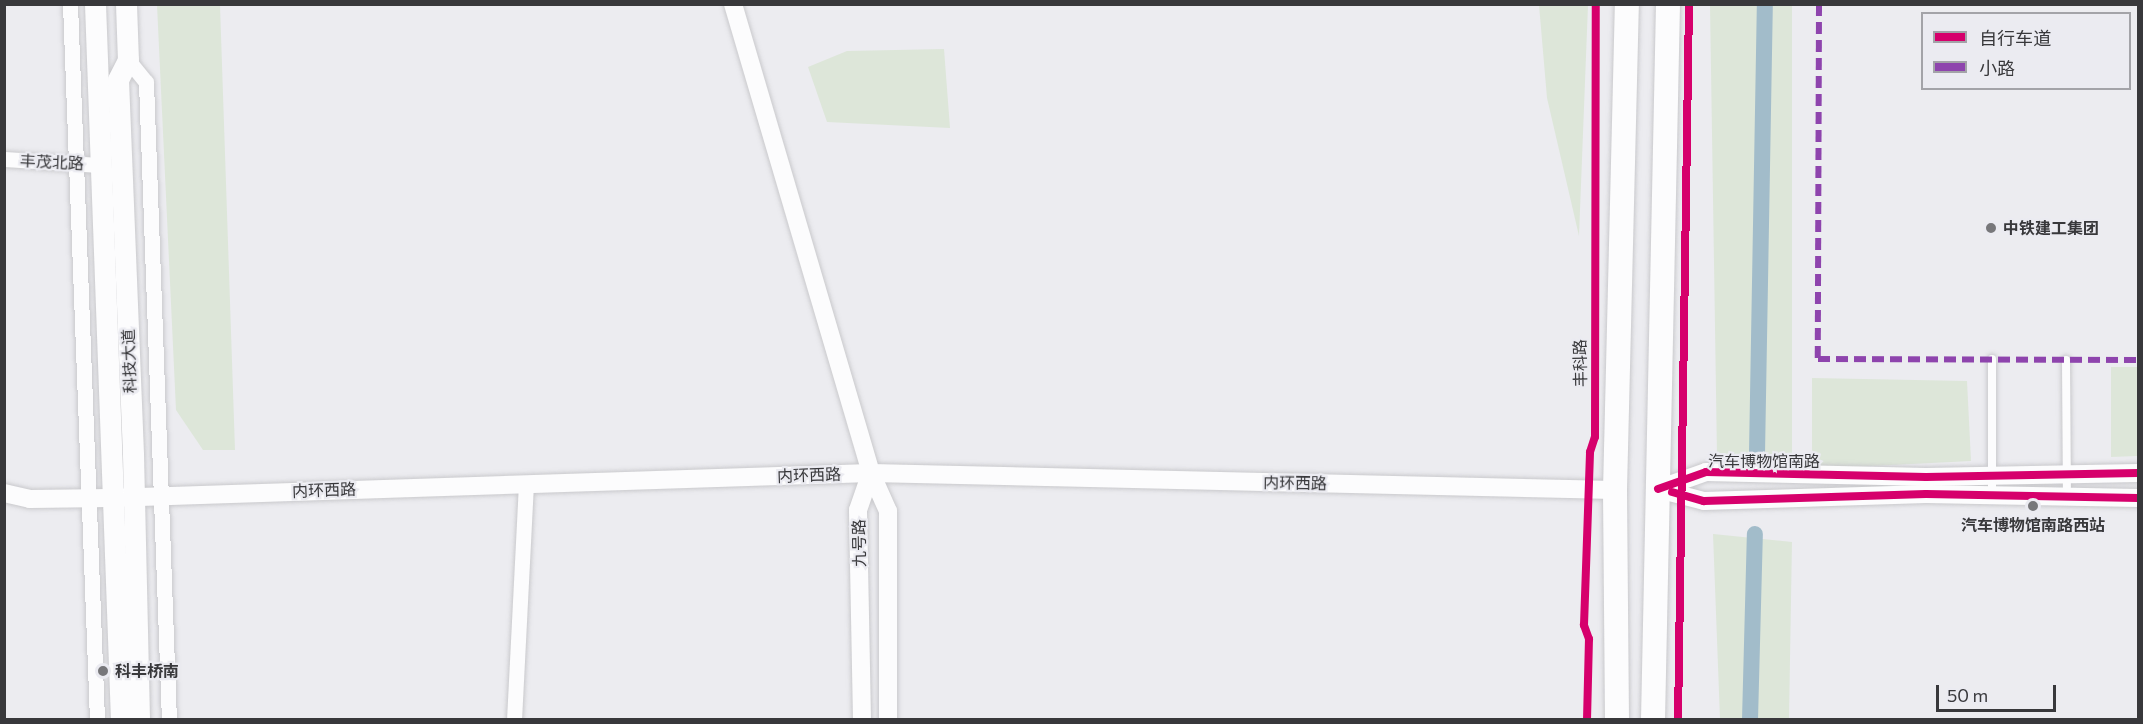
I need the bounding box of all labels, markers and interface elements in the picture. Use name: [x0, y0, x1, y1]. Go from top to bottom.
legend: [1921, 12, 2131, 90]
text: 自行车道: [1979, 27, 2051, 49]
text: 小路: [1979, 57, 2015, 79]
street label: 丰茂北路: [20, 151, 84, 173]
place label: 中铁建工集团: [2003, 218, 2099, 238]
marker: 中铁建工集团: [1984, 221, 1998, 235]
street label: 科技大道: [118, 329, 140, 393]
street label: 丰科路: [1570, 339, 1590, 387]
street label: 汽车博物馆南路: [1708, 451, 1820, 471]
street label: 内环西路: [777, 464, 841, 486]
street label: 内环西路: [1263, 473, 1327, 493]
street label: 内环西路: [292, 479, 356, 501]
marker: 汽车博物馆南路西站: [2026, 499, 2040, 513]
place label: 汽车博物馆南路西站: [1961, 515, 2105, 535]
street label: 九号路: [849, 519, 869, 567]
place label: 科丰桥南: [115, 661, 179, 681]
marker: 科丰桥南: [96, 664, 110, 678]
scale bar: [1939, 673, 2059, 711]
text: 50 m: [1947, 684, 1988, 706]

